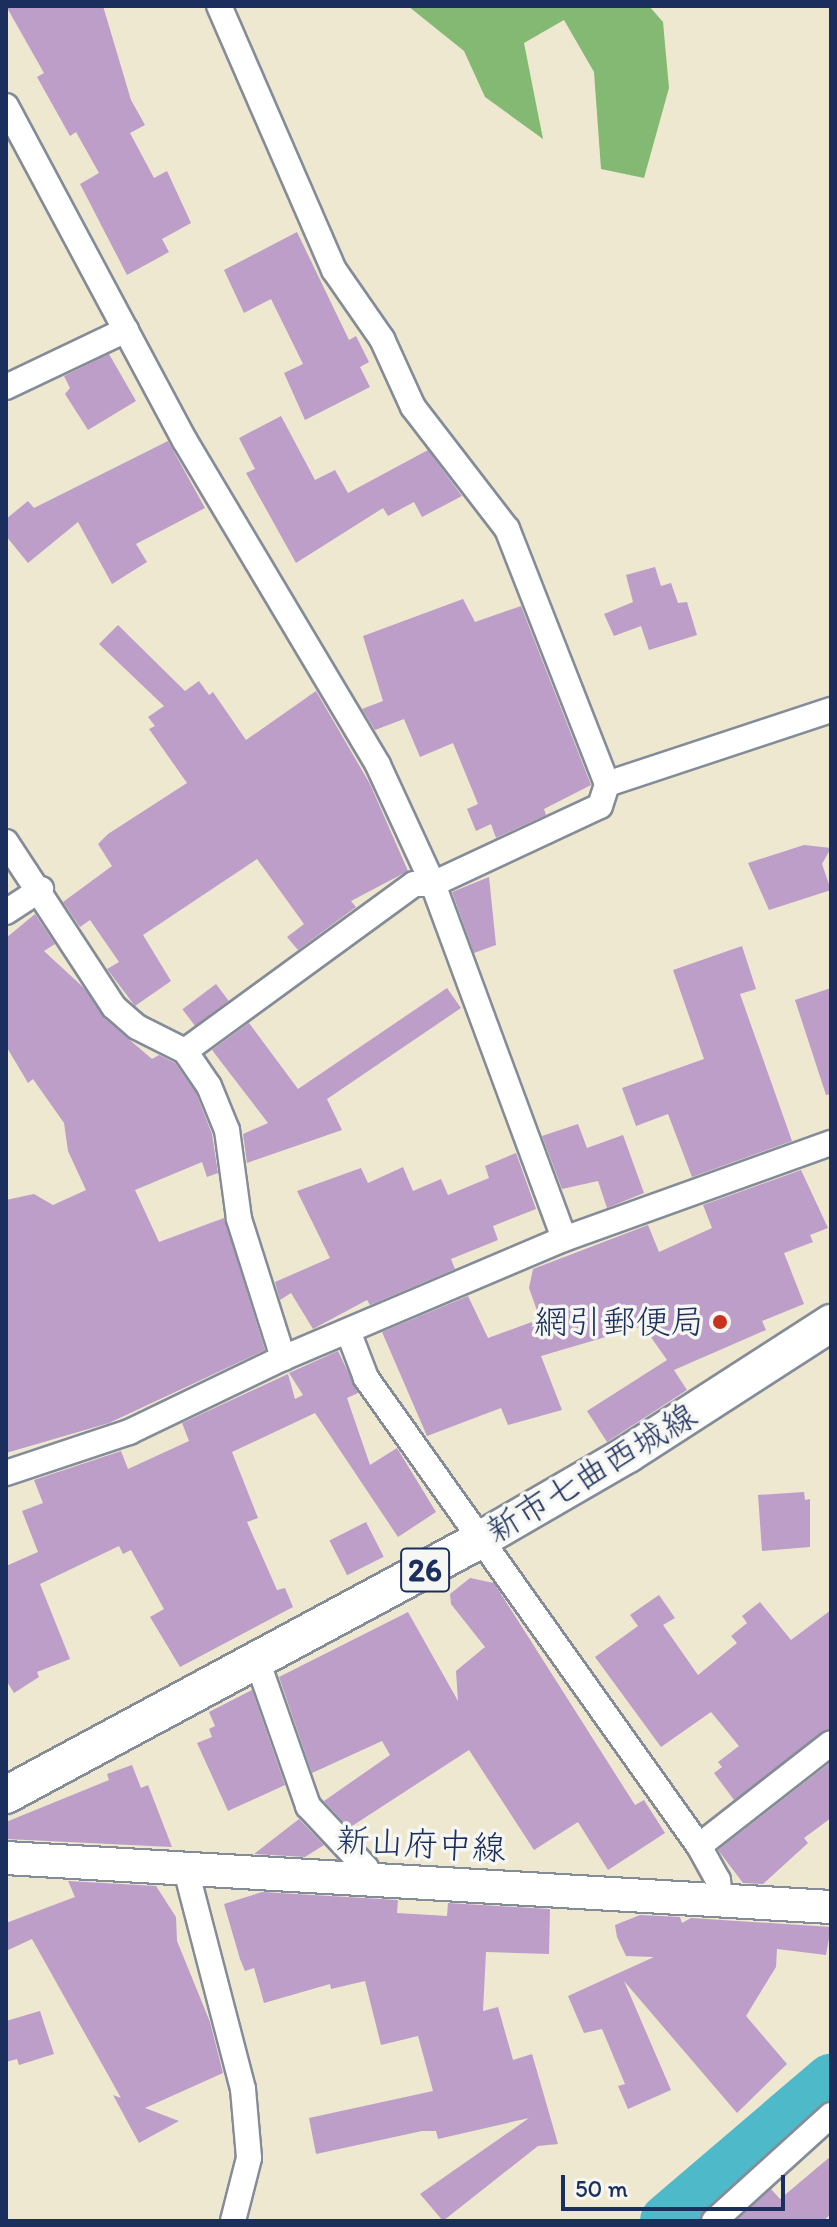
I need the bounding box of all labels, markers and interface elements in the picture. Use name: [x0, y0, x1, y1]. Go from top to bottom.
place label: 網引郵便局: [534, 1302, 704, 1342]
marker: 網引郵便局: [711, 1313, 729, 1331]
street label: 新市七曲西城線: [478, 1394, 704, 1552]
road number: 26: [399, 1542, 451, 1598]
street label: 新山府中線: [335, 1819, 507, 1869]
scale bar: [565, 2159, 789, 2209]
text: 50 m: [575, 2174, 628, 2203]

